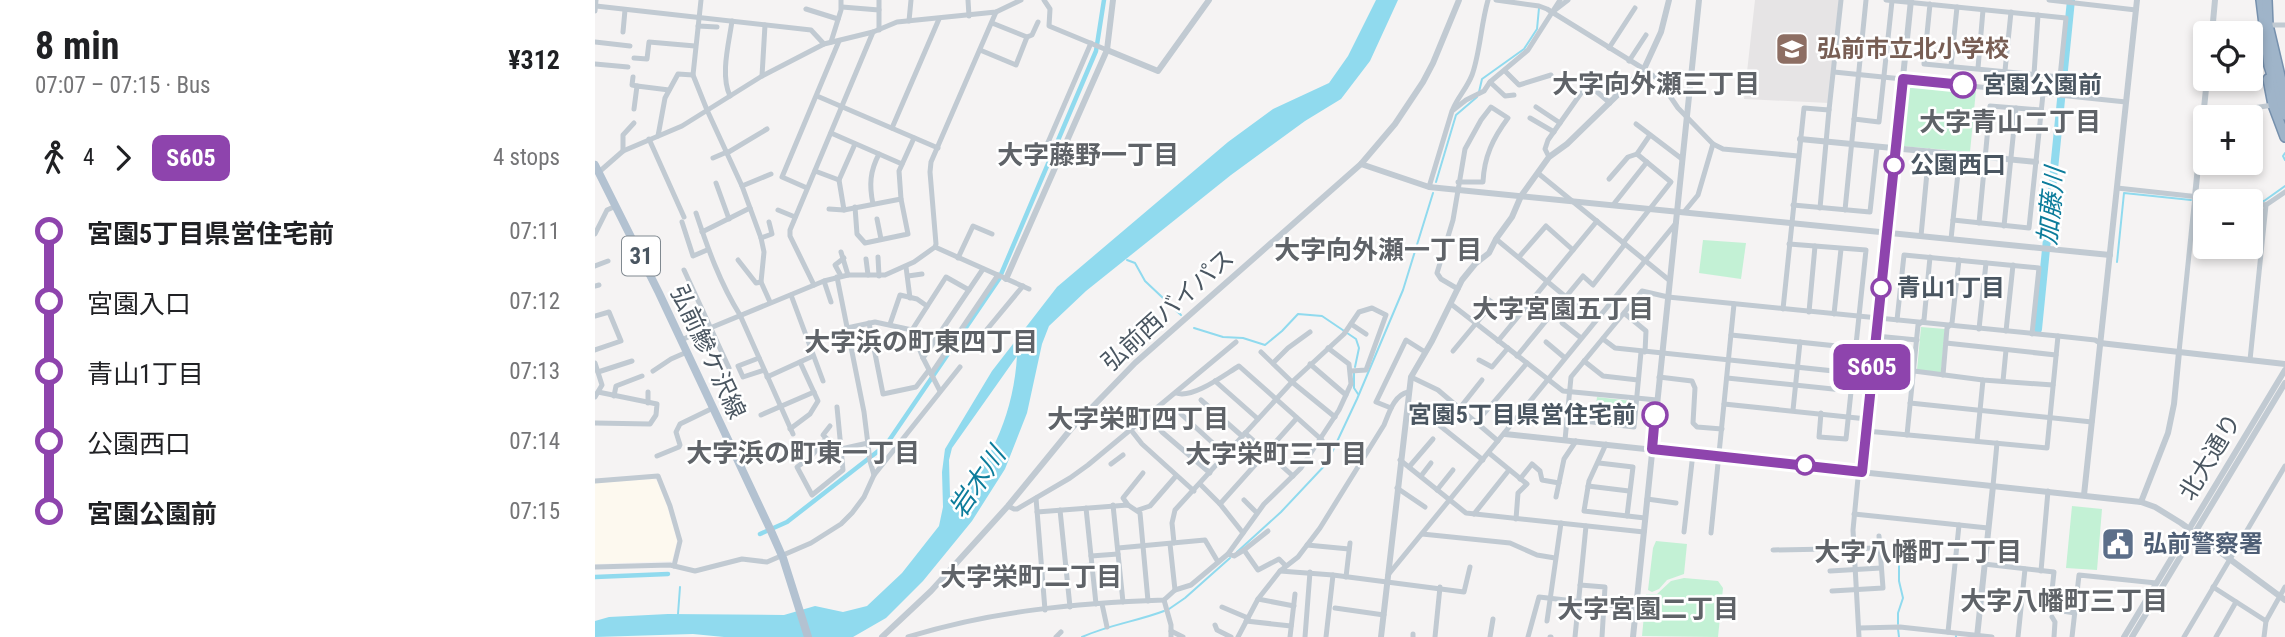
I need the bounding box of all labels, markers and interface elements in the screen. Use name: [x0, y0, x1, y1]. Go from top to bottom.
map controls: [2193, 21, 2263, 259]
button: locate: [2193, 21, 2263, 91]
text: 8 min: [35, 24, 119, 68]
school or university icon: 弘前市立北小学校: [1773, 30, 1811, 68]
place label: 弘前市立北小学校: [1817, 35, 2009, 63]
text: ¥312: [508, 45, 560, 75]
district label: 大字向外瀬三丁目: [1552, 69, 1760, 99]
place label: 宮園公園前: [1982, 71, 2102, 99]
text: 07:07 – 07:15 · Bus: [35, 72, 211, 99]
marker: 宮園公園前: [1950, 72, 1976, 98]
button: +: [2193, 105, 2263, 175]
district label: 大字青山二丁目: [1919, 107, 2101, 137]
icon: walk: [35, 139, 73, 177]
icon: forward: [104, 139, 142, 177]
district label: 大字藤野一丁目: [997, 140, 1179, 170]
text: 4: [83, 144, 94, 171]
text: S605: [166, 144, 216, 172]
text: 4 stops: [493, 144, 560, 171]
place label: 公園西口: [1910, 151, 2006, 179]
marker: 公園西口: [1884, 155, 1904, 175]
water label: 加藤川: [2032, 163, 2070, 246]
button: −: [2193, 189, 2263, 259]
text: 07:11: [509, 218, 560, 245]
text: 宮園5丁目県営住宅前: [87, 219, 334, 249]
district label: 大字向外瀬一丁目: [1274, 235, 1482, 265]
road number: 31: [622, 236, 660, 276]
street label: 弘前西バイパス: [1096, 244, 1240, 376]
place label: 青山1丁目: [1897, 274, 2005, 302]
marker: 青山1丁目: [1871, 278, 1891, 298]
street label: 弘前鰺ケ沢線: [665, 281, 751, 423]
text: 07:12: [509, 288, 560, 315]
text: 宮園入口: [87, 289, 191, 319]
district label: 大字宮園五丁目: [1472, 294, 1654, 324]
district label: 大字浜の町東四丁目: [804, 327, 1038, 357]
line badge: S605: [1823, 344, 1921, 390]
text: S605: [1847, 353, 1897, 381]
text: 07:13: [509, 358, 560, 385]
text: 青山1丁目: [87, 359, 204, 389]
place label: 宮園5丁目県営住宅前: [1408, 401, 1636, 429]
marker: 宮園5丁目県営住宅前: [1642, 402, 1668, 428]
district label: 大字栄町四丁目: [1047, 404, 1229, 434]
street label: 北大通り: [2173, 409, 2247, 505]
text: 07:14: [509, 428, 560, 455]
text: 公園西口: [87, 429, 191, 459]
district label: 大字浜の町東一丁目: [686, 438, 920, 468]
water label: 岩木川: [943, 439, 1013, 523]
district label: 大字栄町三丁目: [1185, 439, 1367, 469]
unlabelled marker: [1795, 455, 1815, 475]
text: 07:15: [509, 498, 560, 525]
text: 宮園公園前: [87, 499, 217, 529]
public building icon: 弘前警察署: [2099, 525, 2137, 563]
place label: 弘前警察署: [2143, 530, 2263, 558]
district label: 大字八幡町二丁目: [1814, 537, 2022, 567]
district label: 大字栄町二丁目: [940, 562, 1122, 592]
district label: 大字八幡町三丁目: [1960, 586, 2168, 616]
district label: 大字宮園二丁目: [1557, 594, 1739, 624]

